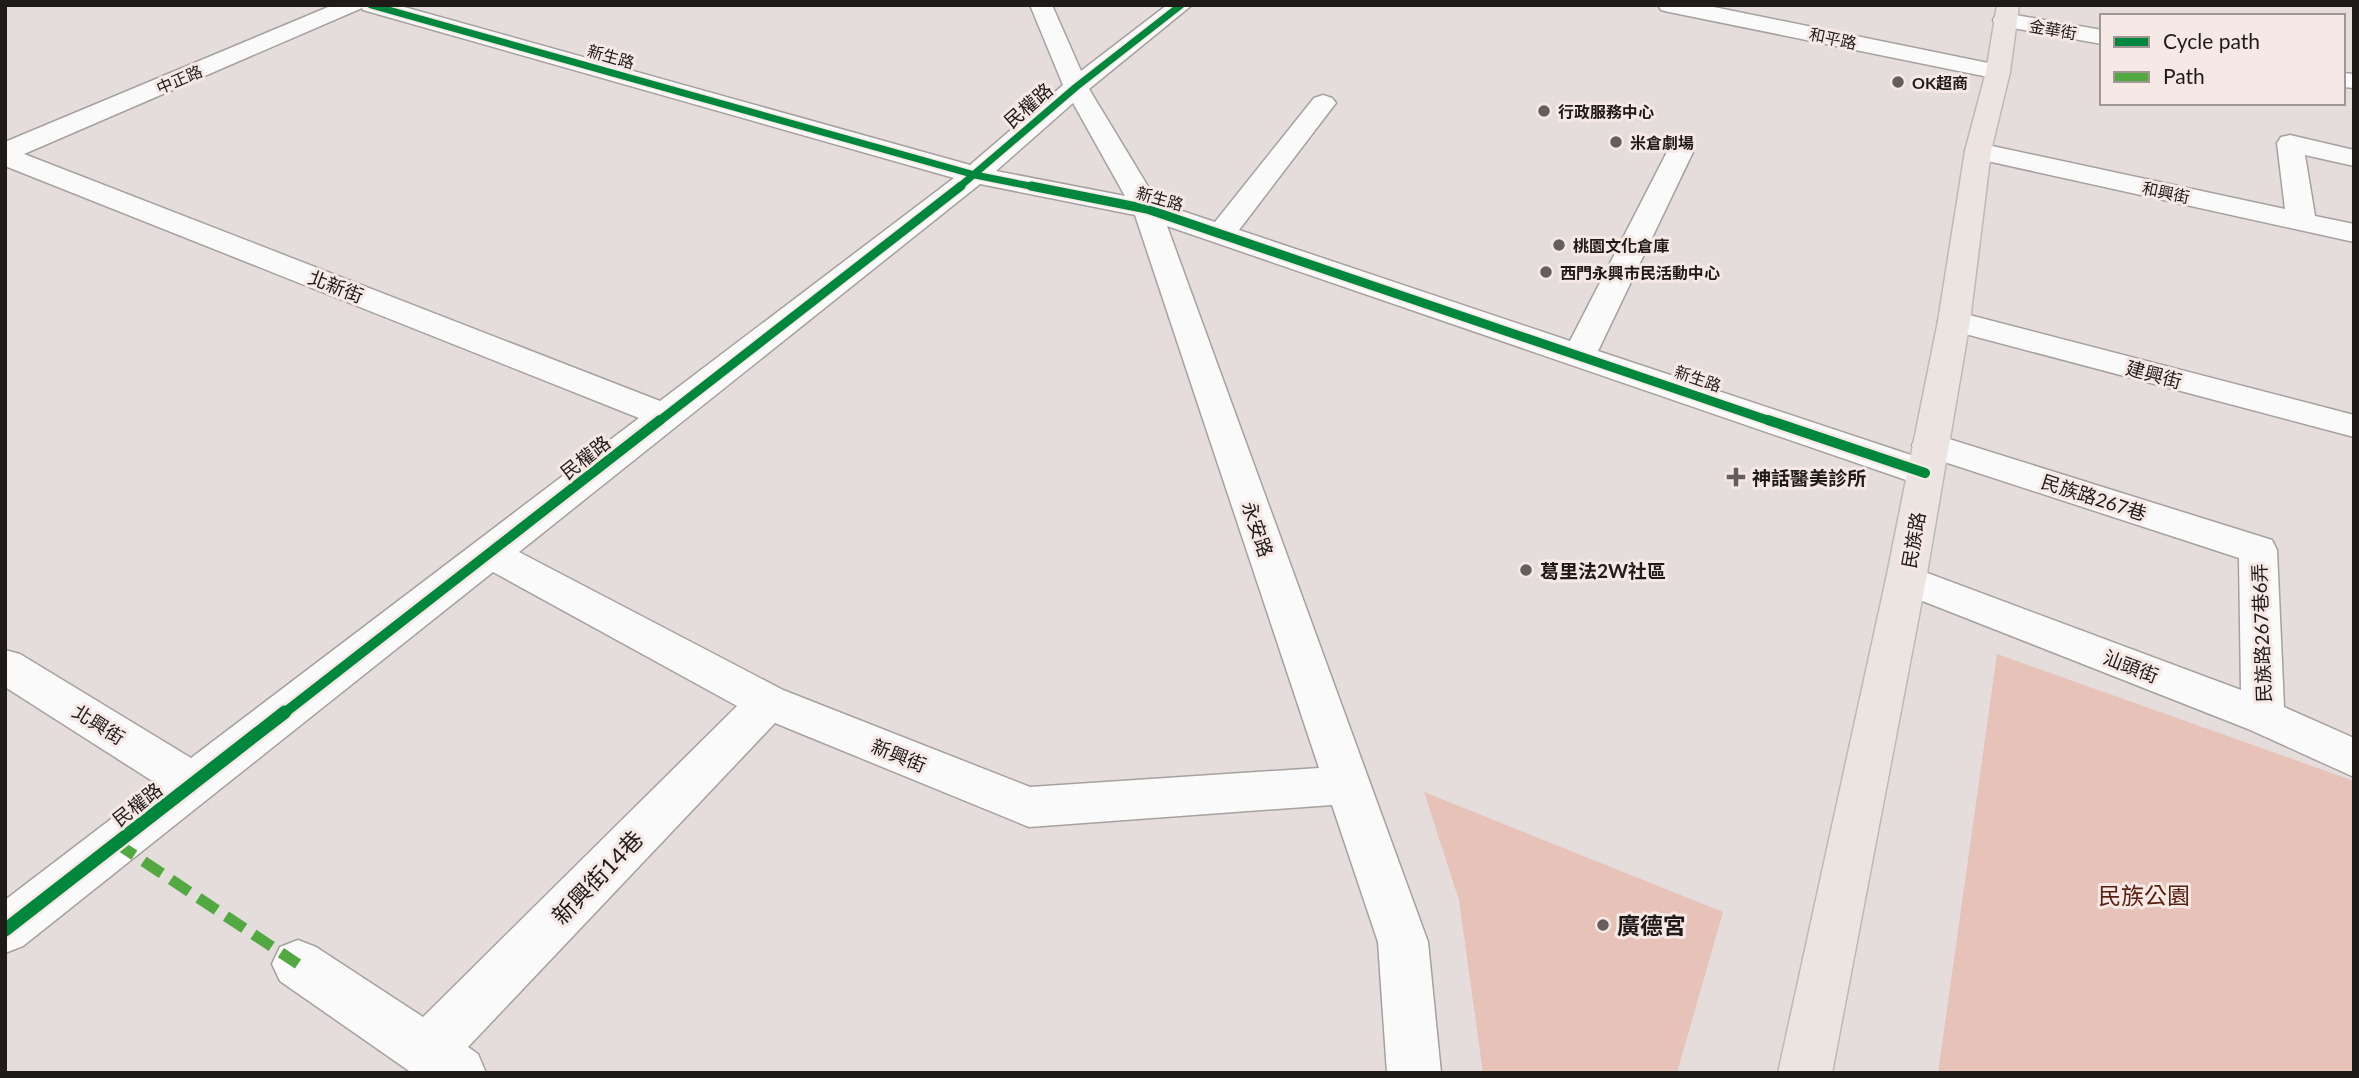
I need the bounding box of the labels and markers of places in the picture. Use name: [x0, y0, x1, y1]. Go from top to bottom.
place label: OK超商: [1912, 73, 1968, 92]
marker: OK超商: [1890, 74, 1906, 90]
place label: 行政服務中心: [1558, 102, 1654, 121]
marker: 行政服務中心: [1536, 103, 1552, 119]
place label: 米倉劇場: [1630, 133, 1694, 152]
marker: 米倉劇場: [1608, 134, 1624, 150]
place label: 桃園文化倉庫: [1573, 236, 1669, 255]
marker: 桃園文化倉庫: [1551, 237, 1567, 253]
place label: 西門永興市民活動中心: [1560, 263, 1720, 282]
marker: 西門永興市民活動中心: [1538, 264, 1554, 280]
place label: 神話醫美診所: [1752, 466, 1866, 489]
marker: 神話醫美診所: [1726, 467, 1746, 487]
place label: 葛里法2W社區: [1540, 559, 1666, 582]
marker: 葛里法2W社區: [1518, 562, 1534, 578]
place label: 廣德宮: [1617, 911, 1686, 939]
marker: 廣德宮: [1595, 917, 1611, 933]

